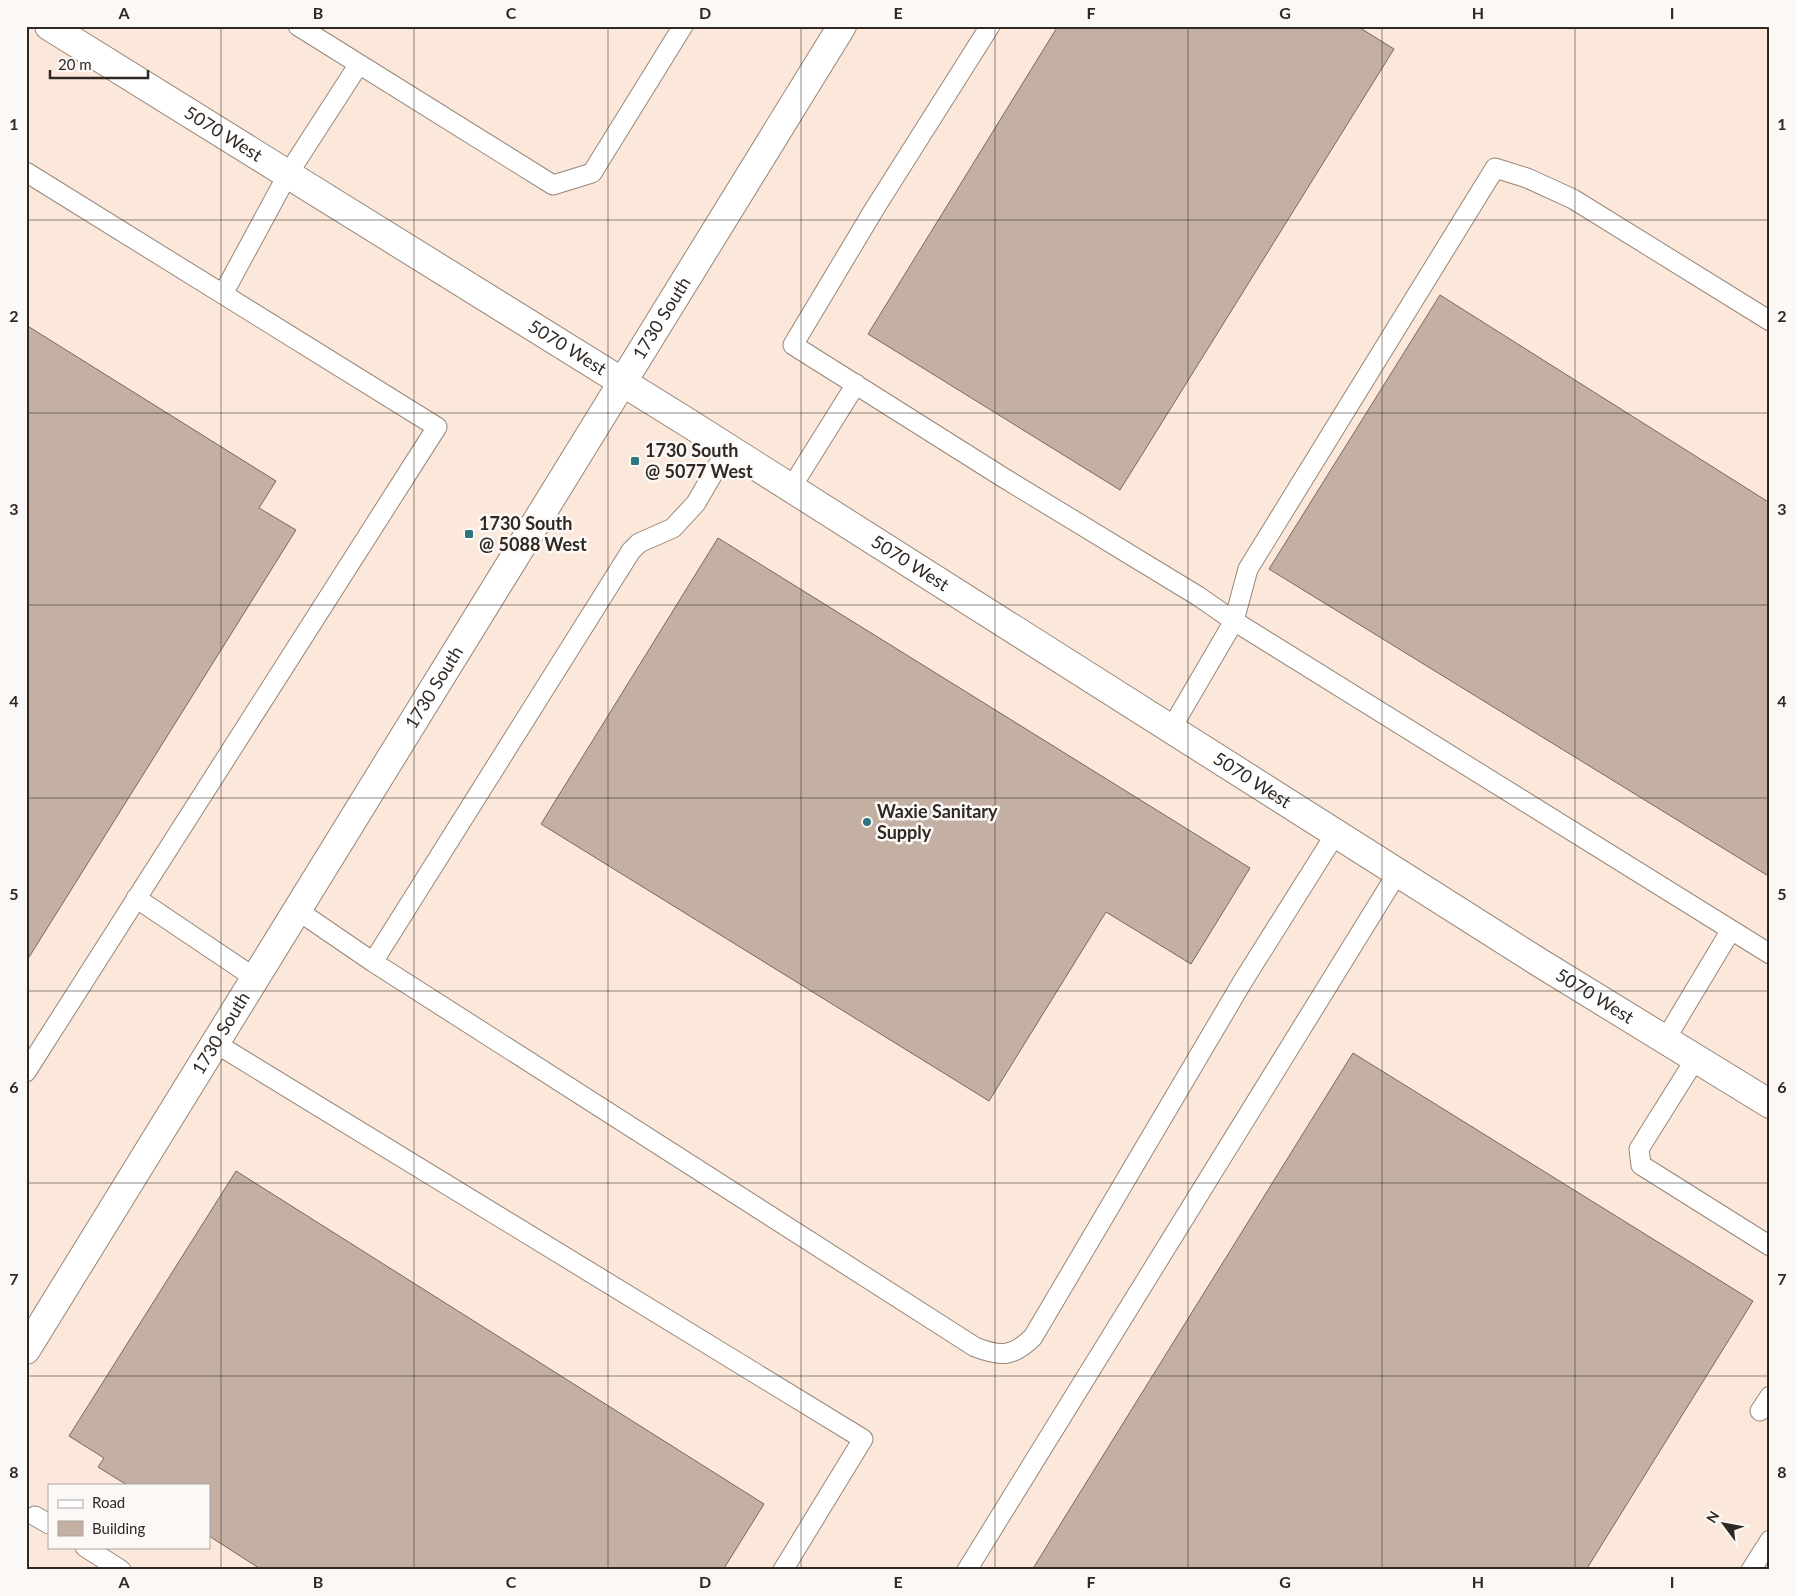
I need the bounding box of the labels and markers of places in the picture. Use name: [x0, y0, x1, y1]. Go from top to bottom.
place label: 1730 South @ 5077 West: [645, 439, 753, 482]
marker: 1730 South @ 5077 West: [629, 455, 641, 467]
place label: 1730 South @ 5088 West: [479, 512, 587, 555]
marker: 1730 South @ 5088 West: [463, 528, 475, 540]
place label: Waxie Sanitary Supply: [877, 800, 998, 843]
marker: Waxie Sanitary Supply: [861, 816, 873, 828]

